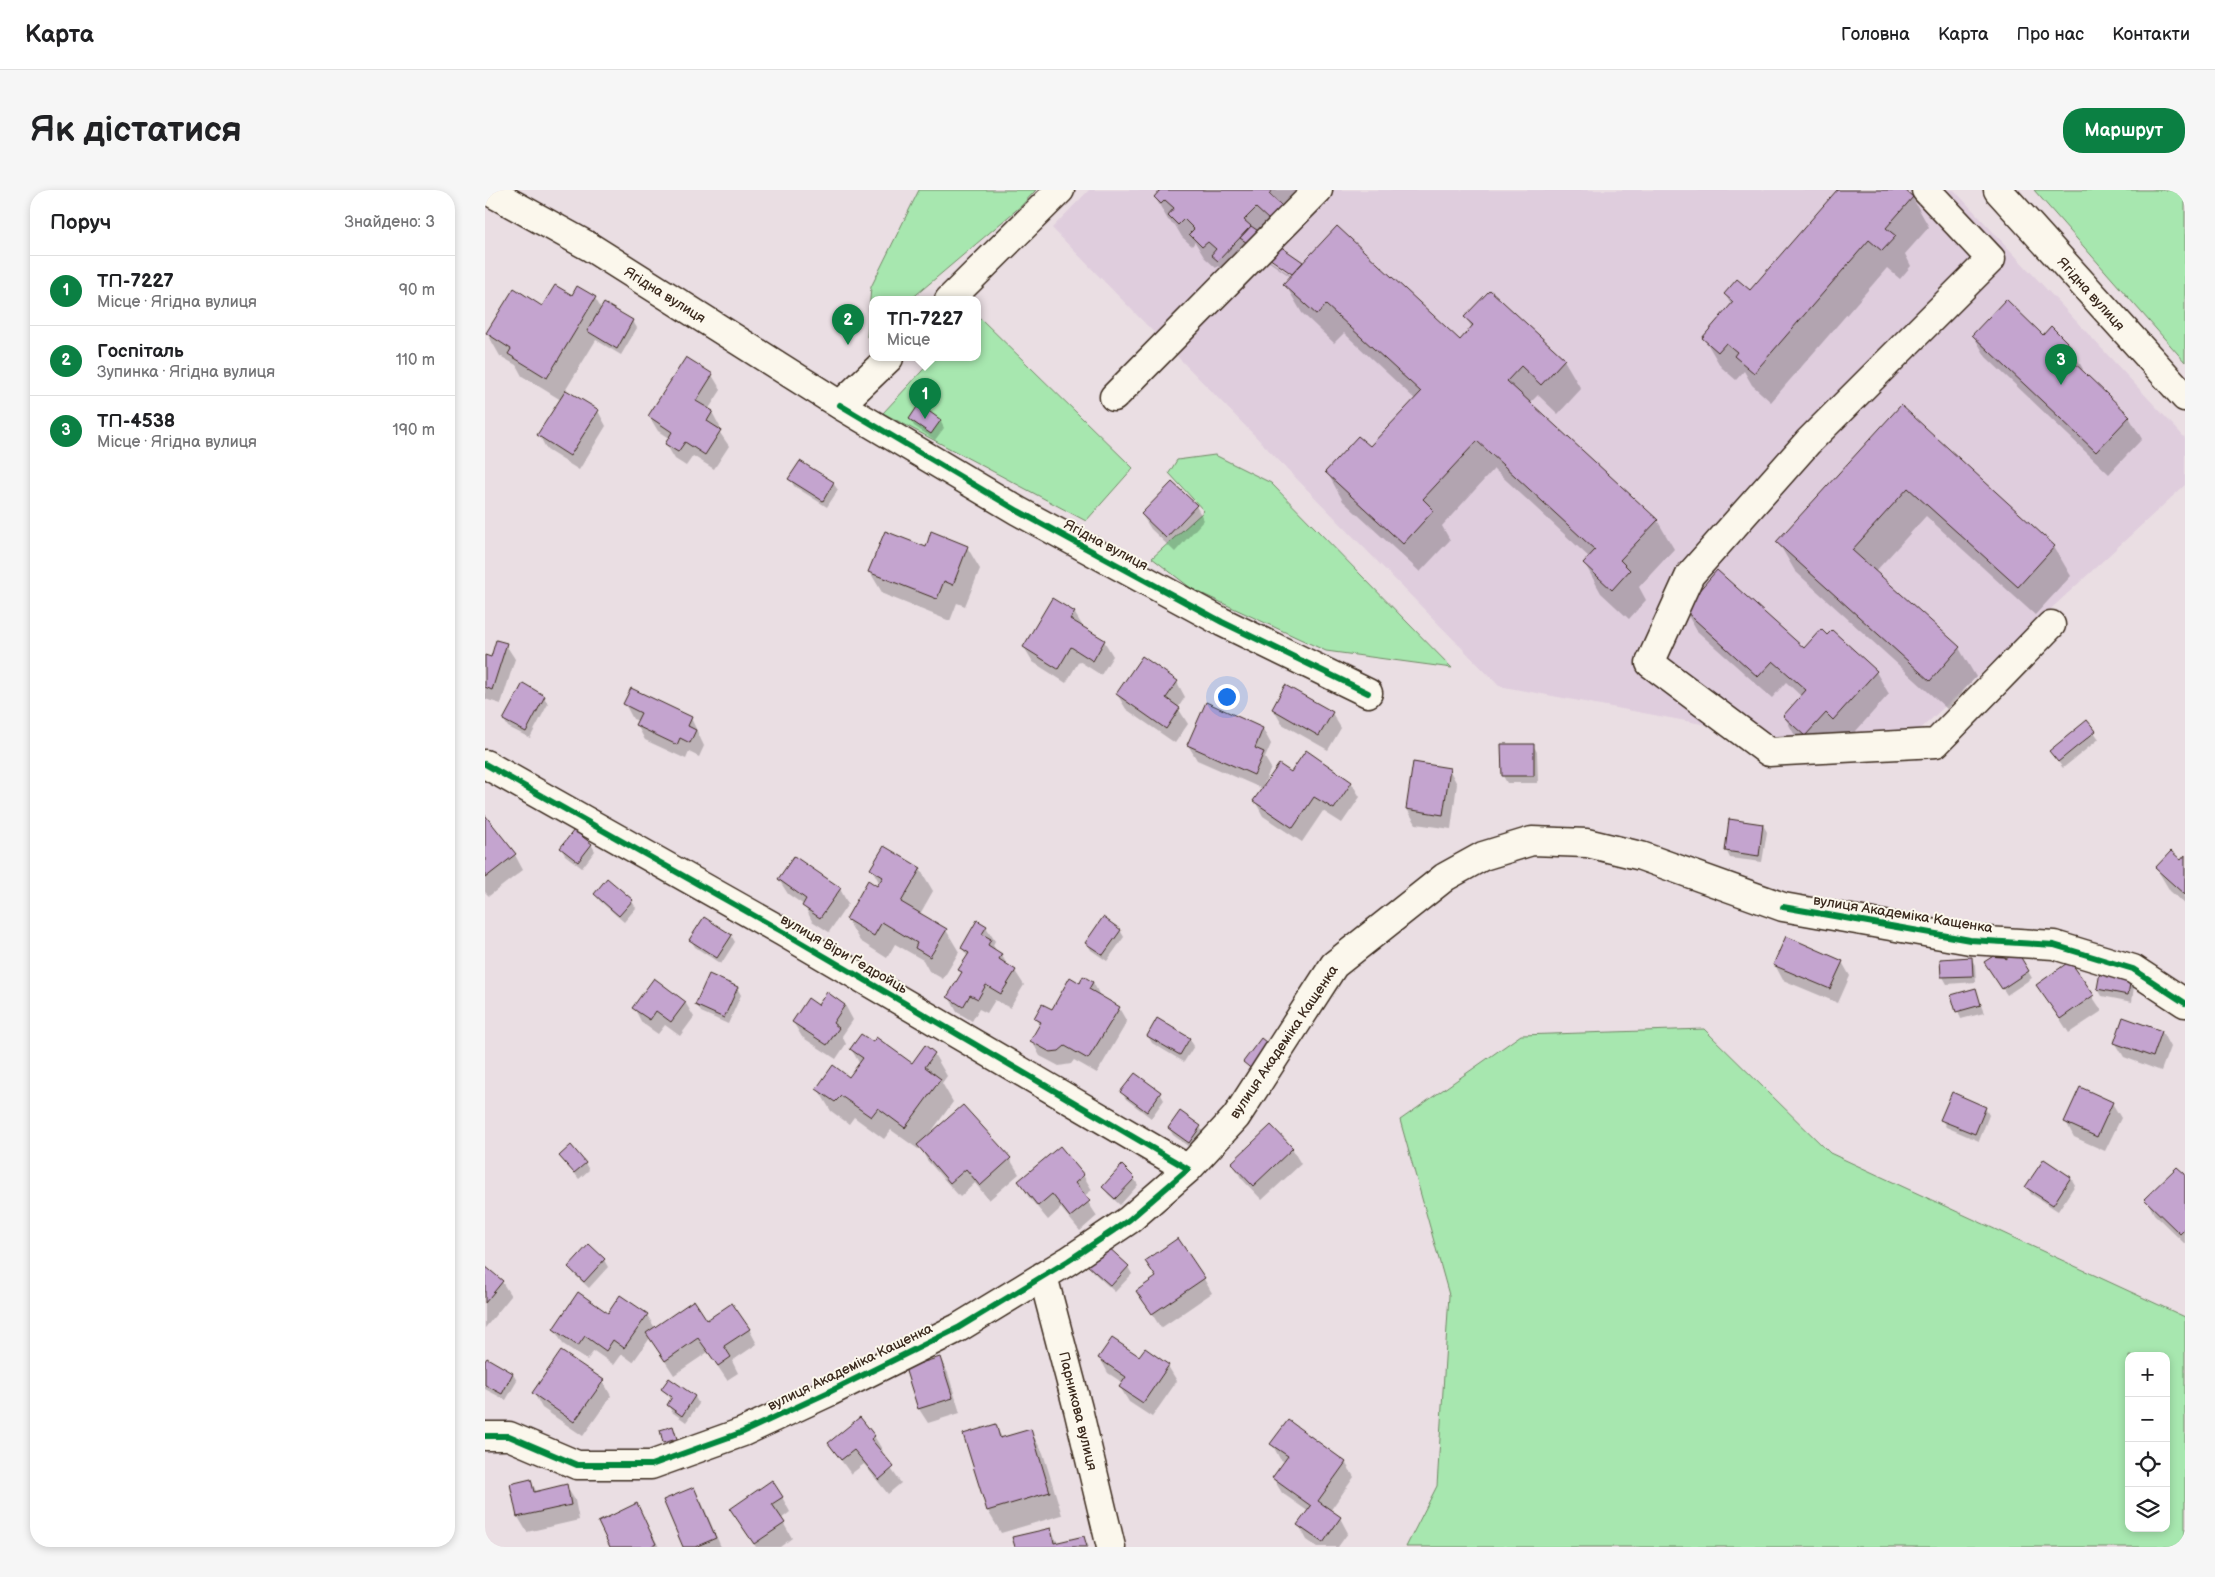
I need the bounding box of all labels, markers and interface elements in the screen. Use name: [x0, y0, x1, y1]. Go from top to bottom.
text: Карта: [25, 20, 94, 49]
text: Головна: [1841, 24, 1910, 45]
text: Карта: [1938, 24, 1989, 45]
text: Про нас: [2017, 24, 2084, 45]
text: Контакти: [2112, 24, 2190, 45]
button: Маршрут: [2063, 108, 2185, 153]
text: Як дістатися: [30, 109, 242, 152]
text: Поруч: [50, 210, 111, 235]
text: Знайдено: 3: [345, 213, 435, 232]
street label: Ягідна вулиця: [2054, 254, 2129, 334]
street label: Ягідна вулиця: [621, 263, 709, 327]
text: ТП-7227: [97, 270, 174, 293]
text: 1: [63, 281, 69, 300]
text: 90 m: [399, 281, 435, 300]
text: Місце · Ягідна вулиця: [97, 293, 257, 312]
popup: [869, 296, 981, 361]
pin: 2: [832, 304, 864, 345]
text: ТП-7227: [887, 308, 963, 331]
text: Місце: [887, 331, 930, 350]
text: Госпіталь: [97, 340, 184, 363]
pin: 3: [2045, 344, 2077, 385]
text: 2: [61, 351, 71, 370]
text: 110 m: [396, 351, 435, 370]
text: Зупинка · Ягідна вулиця: [97, 363, 275, 382]
pin: 1: [909, 378, 941, 419]
text: ТП-4538: [97, 410, 175, 433]
text: 3: [61, 421, 71, 440]
text: 190 m: [393, 421, 435, 440]
text: Місце · Ягідна вулиця: [97, 433, 257, 452]
street label: Ягідна вулиця: [1061, 516, 1151, 574]
your location: [1214, 684, 1240, 710]
street label: вулиця Академіка Кащенка: [1812, 891, 1995, 937]
street label: вулиця Віри Ґедройць: [777, 911, 911, 997]
street label: вулиця Академіка Кащенка: [1226, 961, 1342, 1122]
street label: вулиця Академіка Кащенка: [765, 1319, 936, 1414]
street label: Парникова вулиця: [1055, 1350, 1101, 1472]
map controls: [2125, 1352, 2170, 1532]
button: +: [2125, 1352, 2170, 1397]
button: −: [2125, 1397, 2170, 1442]
button: locate: [2125, 1442, 2170, 1487]
button: layers: [2125, 1487, 2170, 1532]

